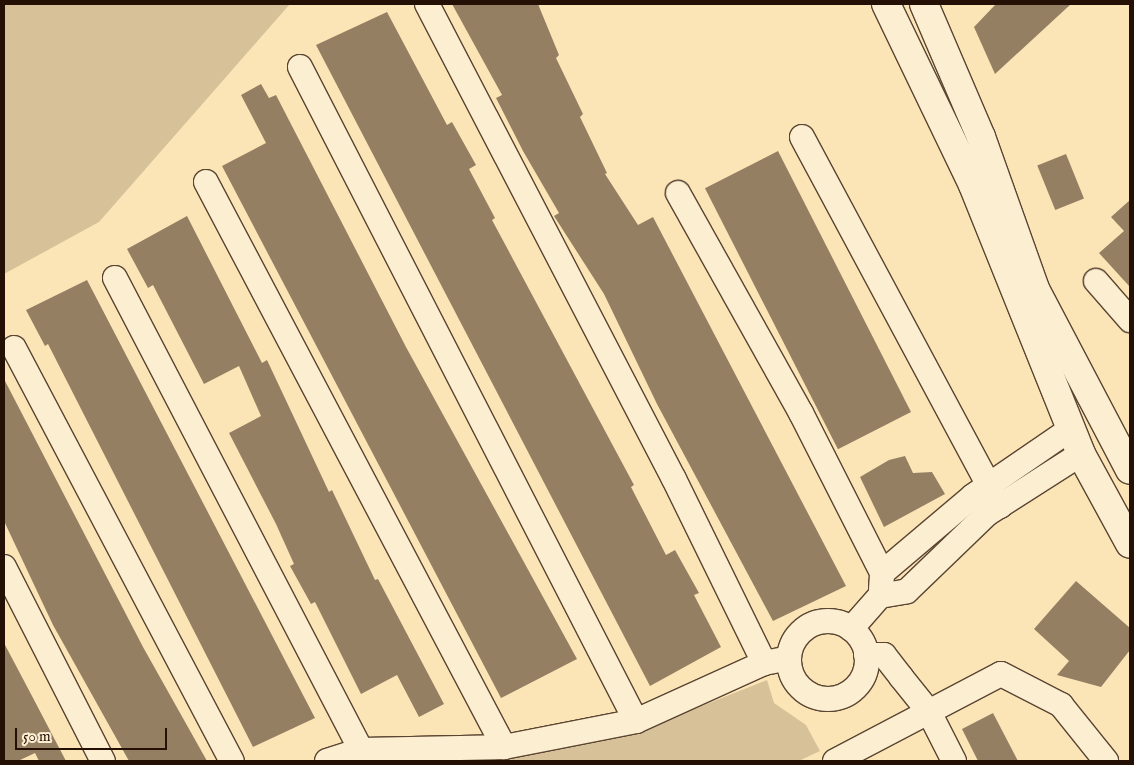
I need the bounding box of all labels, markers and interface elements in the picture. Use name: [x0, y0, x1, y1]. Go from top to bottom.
scale bar: [18, 718, 170, 750]
text: 50 m: [23, 727, 51, 746]

